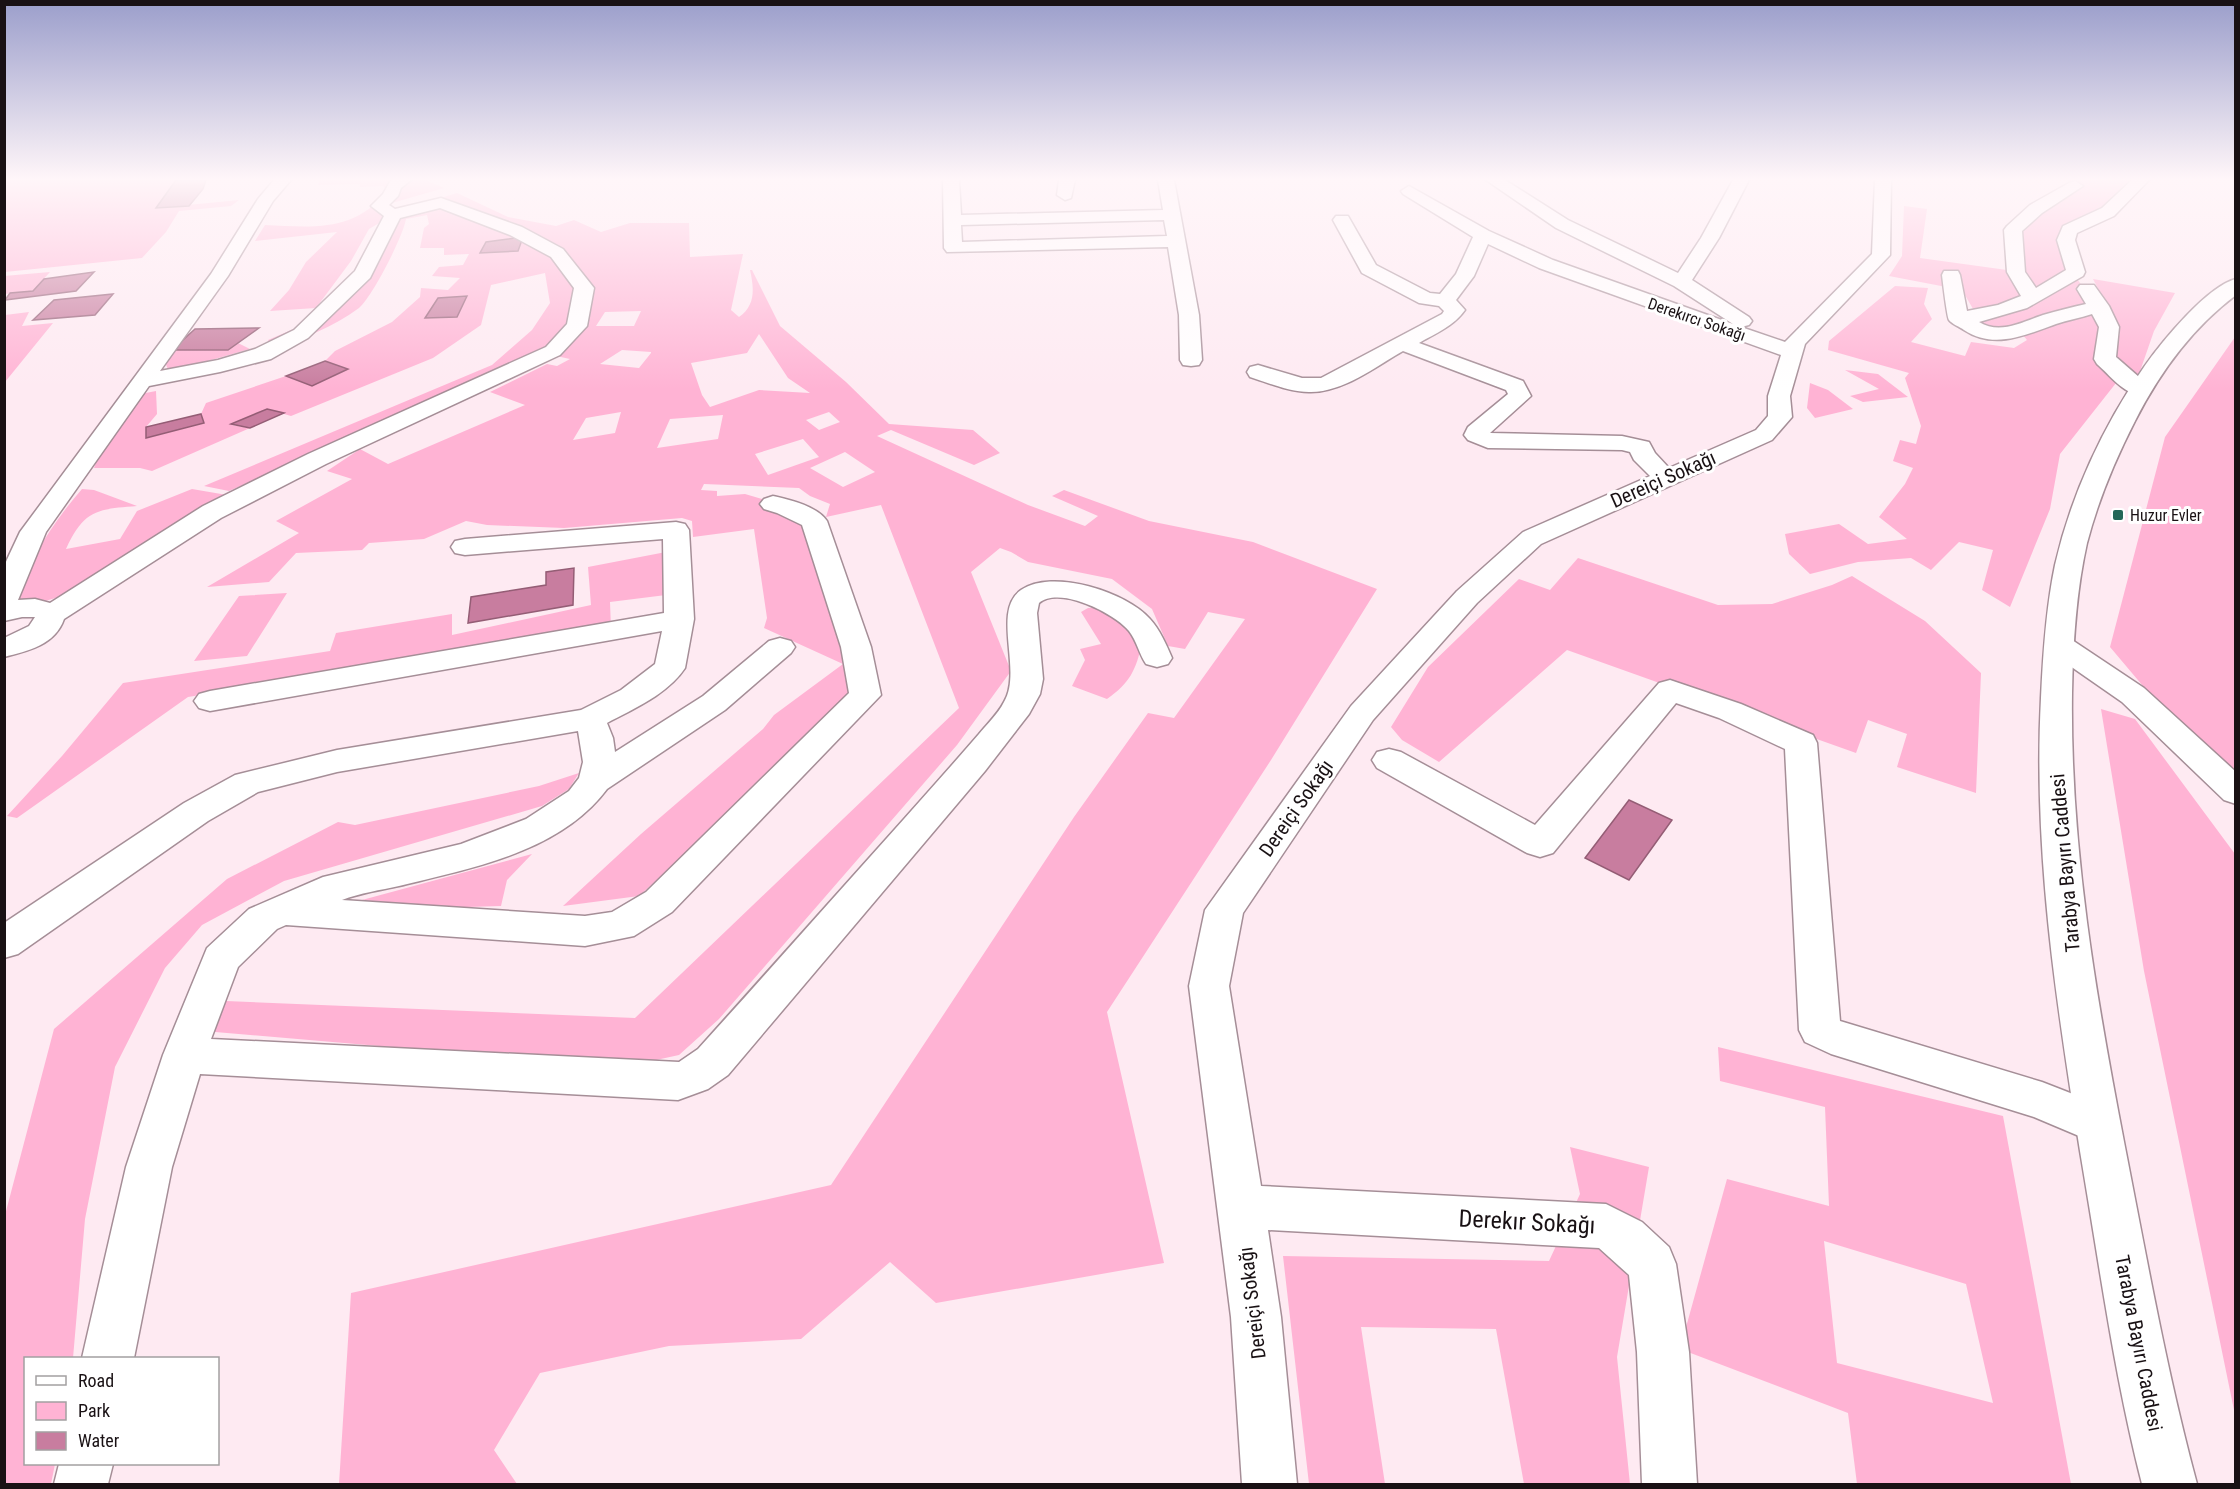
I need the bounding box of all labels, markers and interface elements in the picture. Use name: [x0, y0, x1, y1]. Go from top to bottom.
street label: Derekırcı Sokağı: [1645, 294, 1748, 345]
street label: Dereiçi Sokağı: [1607, 445, 1719, 513]
place label: Huzur Evler: [2130, 506, 2202, 525]
marker: Huzur Evler: [2111, 508, 2125, 522]
street label: Dereiçi Sokağı: [1254, 755, 1338, 861]
street label: Tarabya Bayırı Caddesi: [2045, 773, 2085, 953]
street label: Derekır Sokağı: [1458, 1204, 1596, 1240]
street label: Dereiçi Sokağı: [1233, 1246, 1271, 1360]
street label: Tarabya Bayırı Caddesi: [2110, 1253, 2168, 1433]
legend: [24, 1357, 219, 1465]
text: Road: [78, 1370, 114, 1391]
text: Park: [78, 1400, 110, 1421]
text: Water: [78, 1430, 120, 1451]

